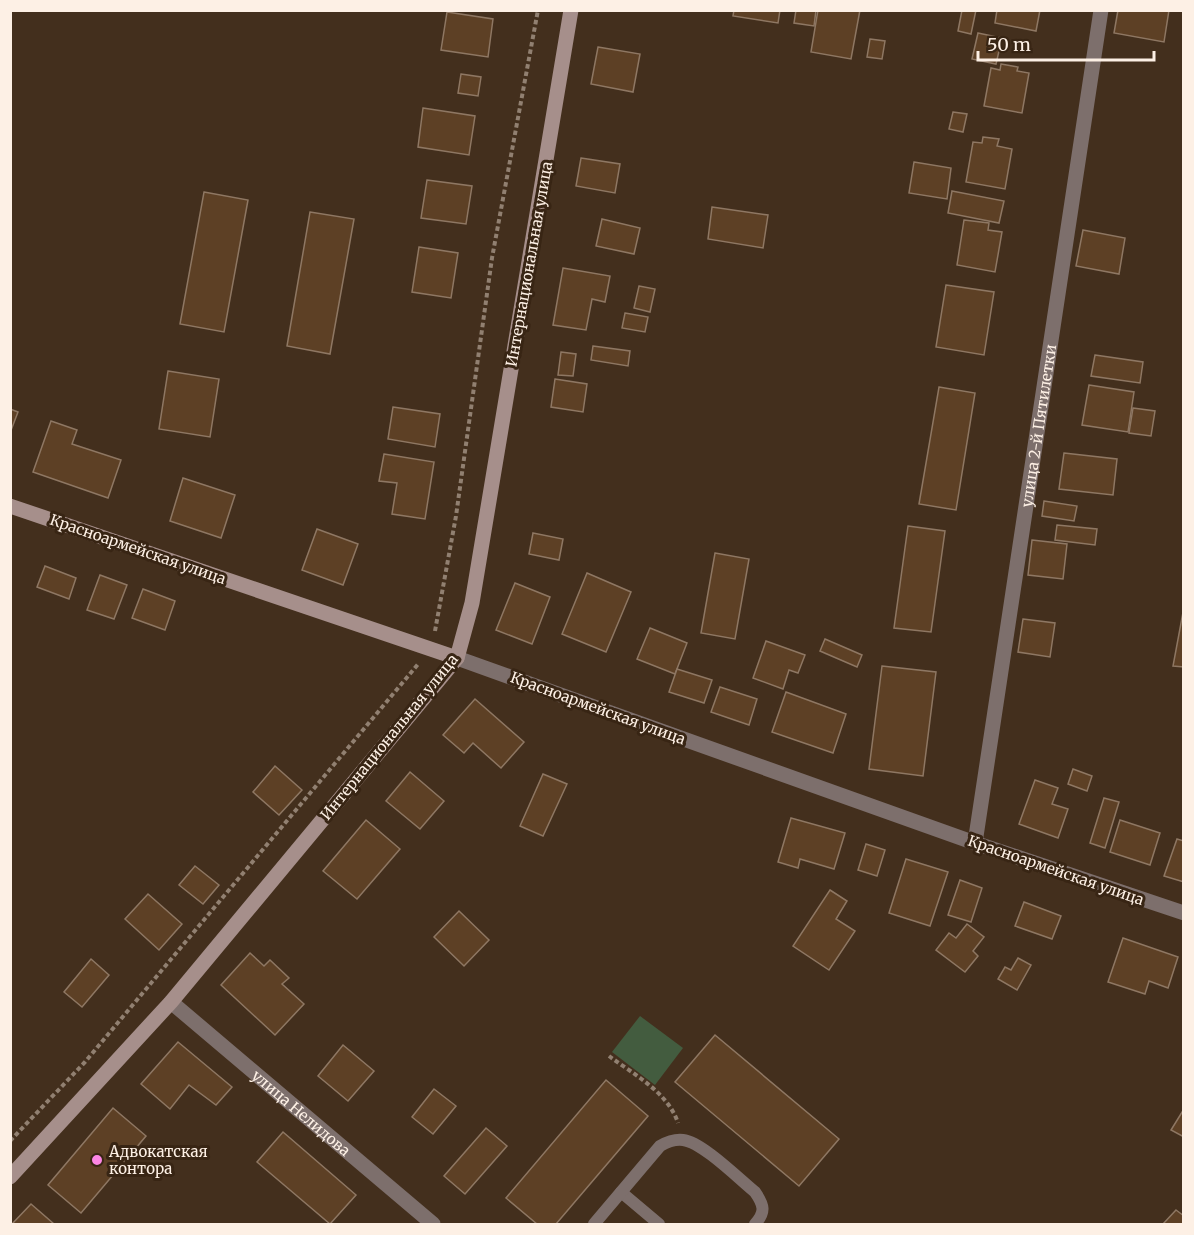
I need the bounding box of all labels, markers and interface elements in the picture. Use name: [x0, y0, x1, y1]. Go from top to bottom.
scale bar: [978, 24, 1154, 62]
text: 50 m: [987, 33, 1031, 56]
street label: Интернациональная улица: [502, 160, 556, 368]
street label: улица 2-й Пятилетки: [1016, 343, 1060, 509]
street label: Красноармейская улица: [47, 510, 229, 588]
street label: Интернациональная улица: [316, 650, 462, 824]
street label: Красноармейская улица: [508, 667, 688, 749]
street label: Красноармейская улица: [965, 831, 1147, 909]
street label: улица Нелидова: [248, 1065, 355, 1160]
place label: Адвокатская контора: [108, 1142, 208, 1178]
marker: Адвокатская контора: [90, 1153, 104, 1167]

